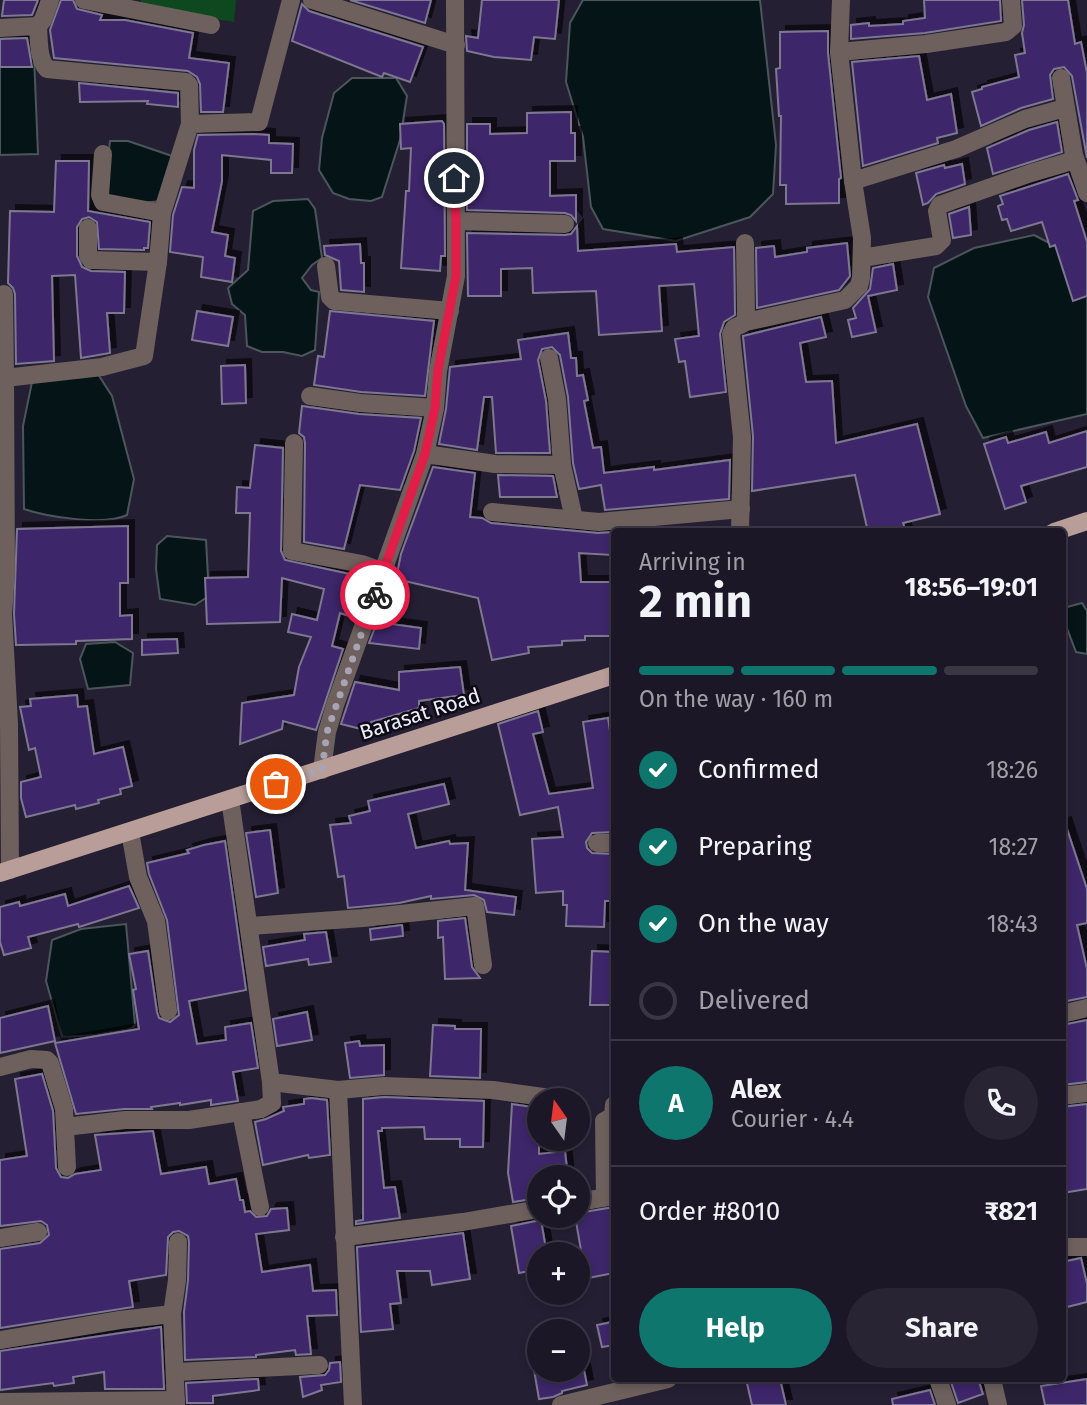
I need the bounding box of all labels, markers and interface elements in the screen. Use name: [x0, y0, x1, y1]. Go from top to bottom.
pin: [424, 148, 484, 208]
icon: home: [435, 159, 473, 197]
text: Arriving in: [639, 548, 746, 576]
courier: [340, 560, 410, 630]
text: 18:56–19:01: [905, 572, 1038, 603]
text: 2 min: [639, 574, 752, 629]
icon: bike: [356, 576, 394, 614]
street label: Barasat Road: [356, 682, 484, 746]
text: On the way · 160 m: [639, 685, 833, 713]
icon: check: [639, 751, 677, 789]
pin: [246, 754, 306, 814]
text: Confirmed: [698, 754, 819, 785]
text: 18:26: [986, 756, 1038, 784]
icon: bag: [257, 765, 295, 803]
icon: check: [639, 828, 677, 866]
text: Preparing: [698, 831, 811, 862]
text: 18:27: [988, 833, 1038, 861]
icon: check: [639, 905, 677, 943]
text: On the way: [698, 908, 829, 939]
text: 18:43: [987, 910, 1038, 938]
text: Delivered: [698, 985, 810, 1016]
button: phone: [964, 1066, 1038, 1140]
text: Alex: [731, 1074, 781, 1105]
north arrow: [527, 1088, 590, 1152]
map controls: [527, 1088, 590, 1382]
text: A: [668, 1088, 684, 1119]
text: Courier · 4.4: [731, 1105, 854, 1133]
button: locate: [527, 1165, 590, 1228]
text: Order #8010: [639, 1196, 780, 1227]
text: ₹821: [984, 1196, 1038, 1227]
button: +: [527, 1242, 590, 1305]
button: Help: [639, 1288, 832, 1368]
button: Share: [846, 1288, 1038, 1368]
button: −: [527, 1319, 590, 1382]

